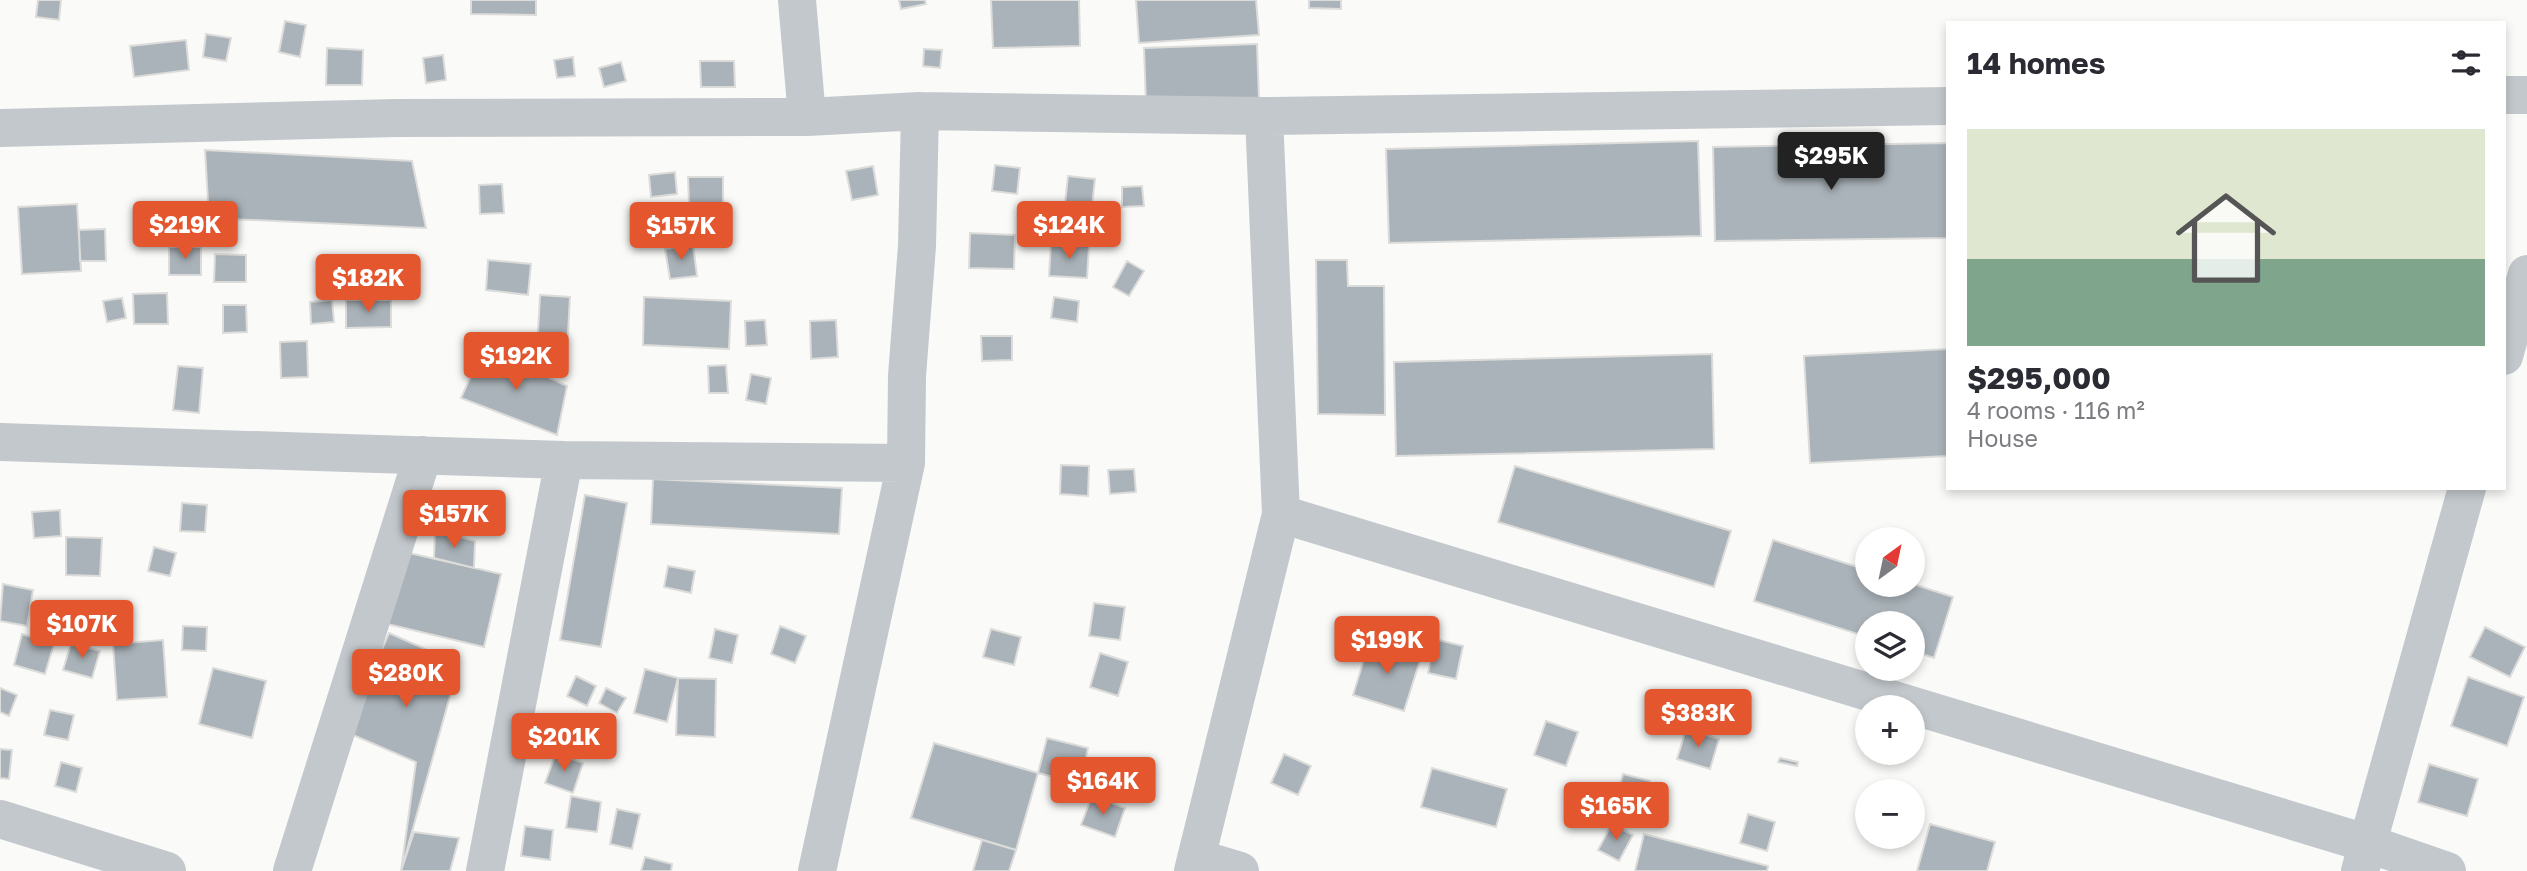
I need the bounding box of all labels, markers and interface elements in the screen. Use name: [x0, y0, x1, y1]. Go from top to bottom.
icon: filters: [2447, 44, 2485, 82]
text: 14 homes: [1967, 45, 2106, 81]
pin: $295K: [1782, 132, 1880, 192]
text: $295K: [1794, 141, 1868, 169]
icon: home: [2163, 175, 2289, 301]
pin: $219K: [136, 202, 234, 261]
pin: $157K: [632, 202, 730, 262]
pin: $124K: [1020, 202, 1118, 261]
text: $219K: [149, 210, 221, 238]
text: $124K: [1033, 210, 1105, 238]
text: $157K: [646, 211, 716, 239]
pin: $182K: [319, 254, 417, 314]
text: $182K: [332, 263, 404, 291]
pin: $192K: [467, 332, 565, 392]
text: $192K: [480, 341, 552, 369]
text: $295,000: [1967, 360, 2111, 396]
text: 4 rooms · 116 m²: [1967, 396, 2145, 424]
text: House: [1967, 424, 2038, 452]
pin: $157K: [405, 490, 503, 550]
text: $157K: [419, 499, 489, 527]
north arrow: [1855, 527, 1925, 597]
map controls: [1855, 527, 1925, 849]
pin: $107K: [33, 600, 131, 660]
text: $107K: [46, 609, 118, 637]
button: layers: [1855, 611, 1925, 681]
pin: $199K: [1338, 616, 1436, 676]
text: $199K: [1350, 625, 1424, 653]
pin: $280K: [357, 650, 455, 709]
text: $280K: [368, 658, 444, 686]
pin: $383K: [1649, 690, 1747, 749]
button: +: [1855, 695, 1925, 765]
text: $383K: [1661, 698, 1735, 726]
pin: $201K: [515, 714, 613, 773]
text: $201K: [528, 722, 600, 750]
pin: $164K: [1054, 758, 1152, 817]
text: $164K: [1067, 766, 1139, 794]
button: −: [1855, 779, 1925, 849]
pin: $165K: [1567, 782, 1665, 842]
text: $165K: [1580, 791, 1652, 819]

